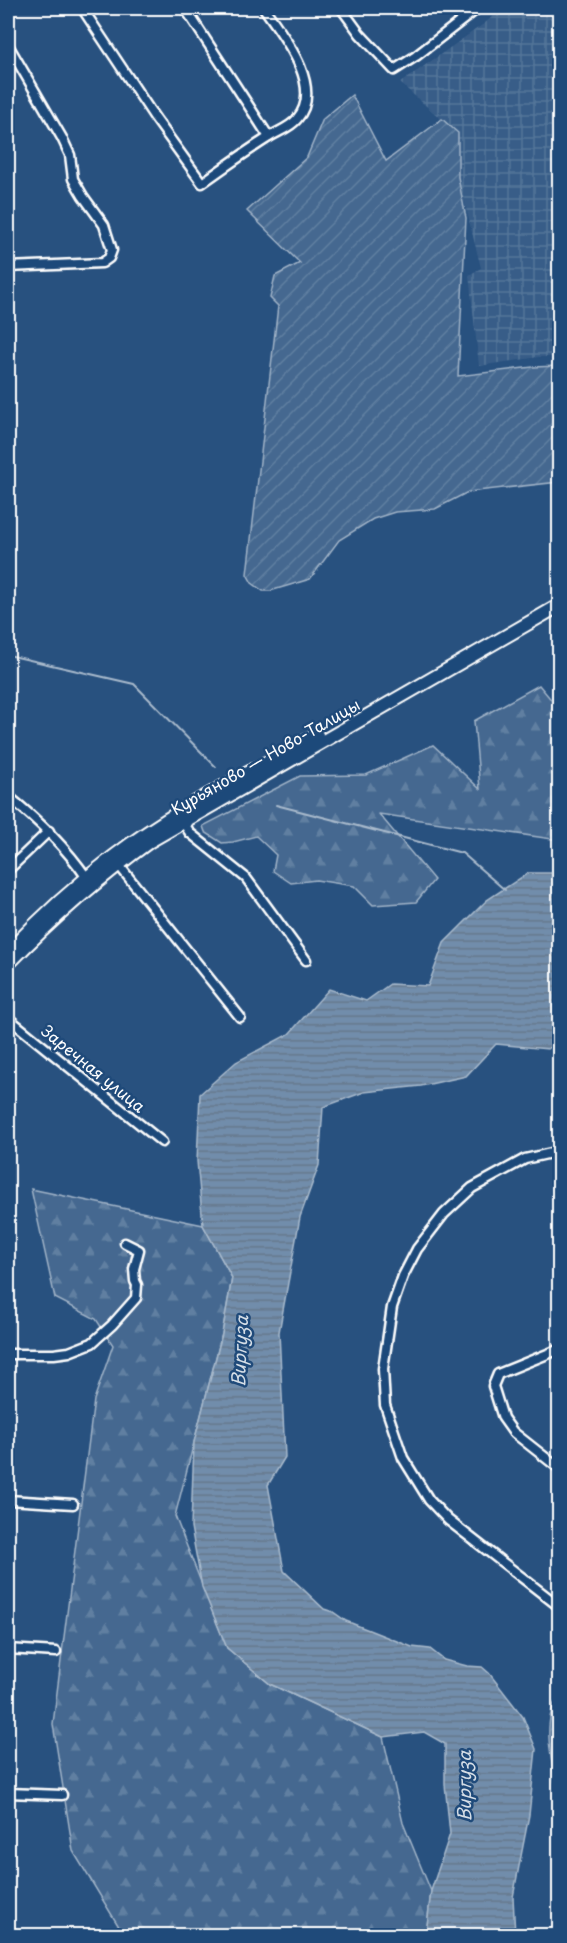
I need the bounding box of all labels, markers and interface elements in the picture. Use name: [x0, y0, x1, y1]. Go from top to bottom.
street label: Курьяново — Ново-Талицы: [166, 692, 364, 820]
street label: Заречная улица: [37, 1019, 151, 1117]
water label: Виргуза: [224, 1314, 254, 1387]
water label: Виргуза: [450, 1750, 477, 1822]

